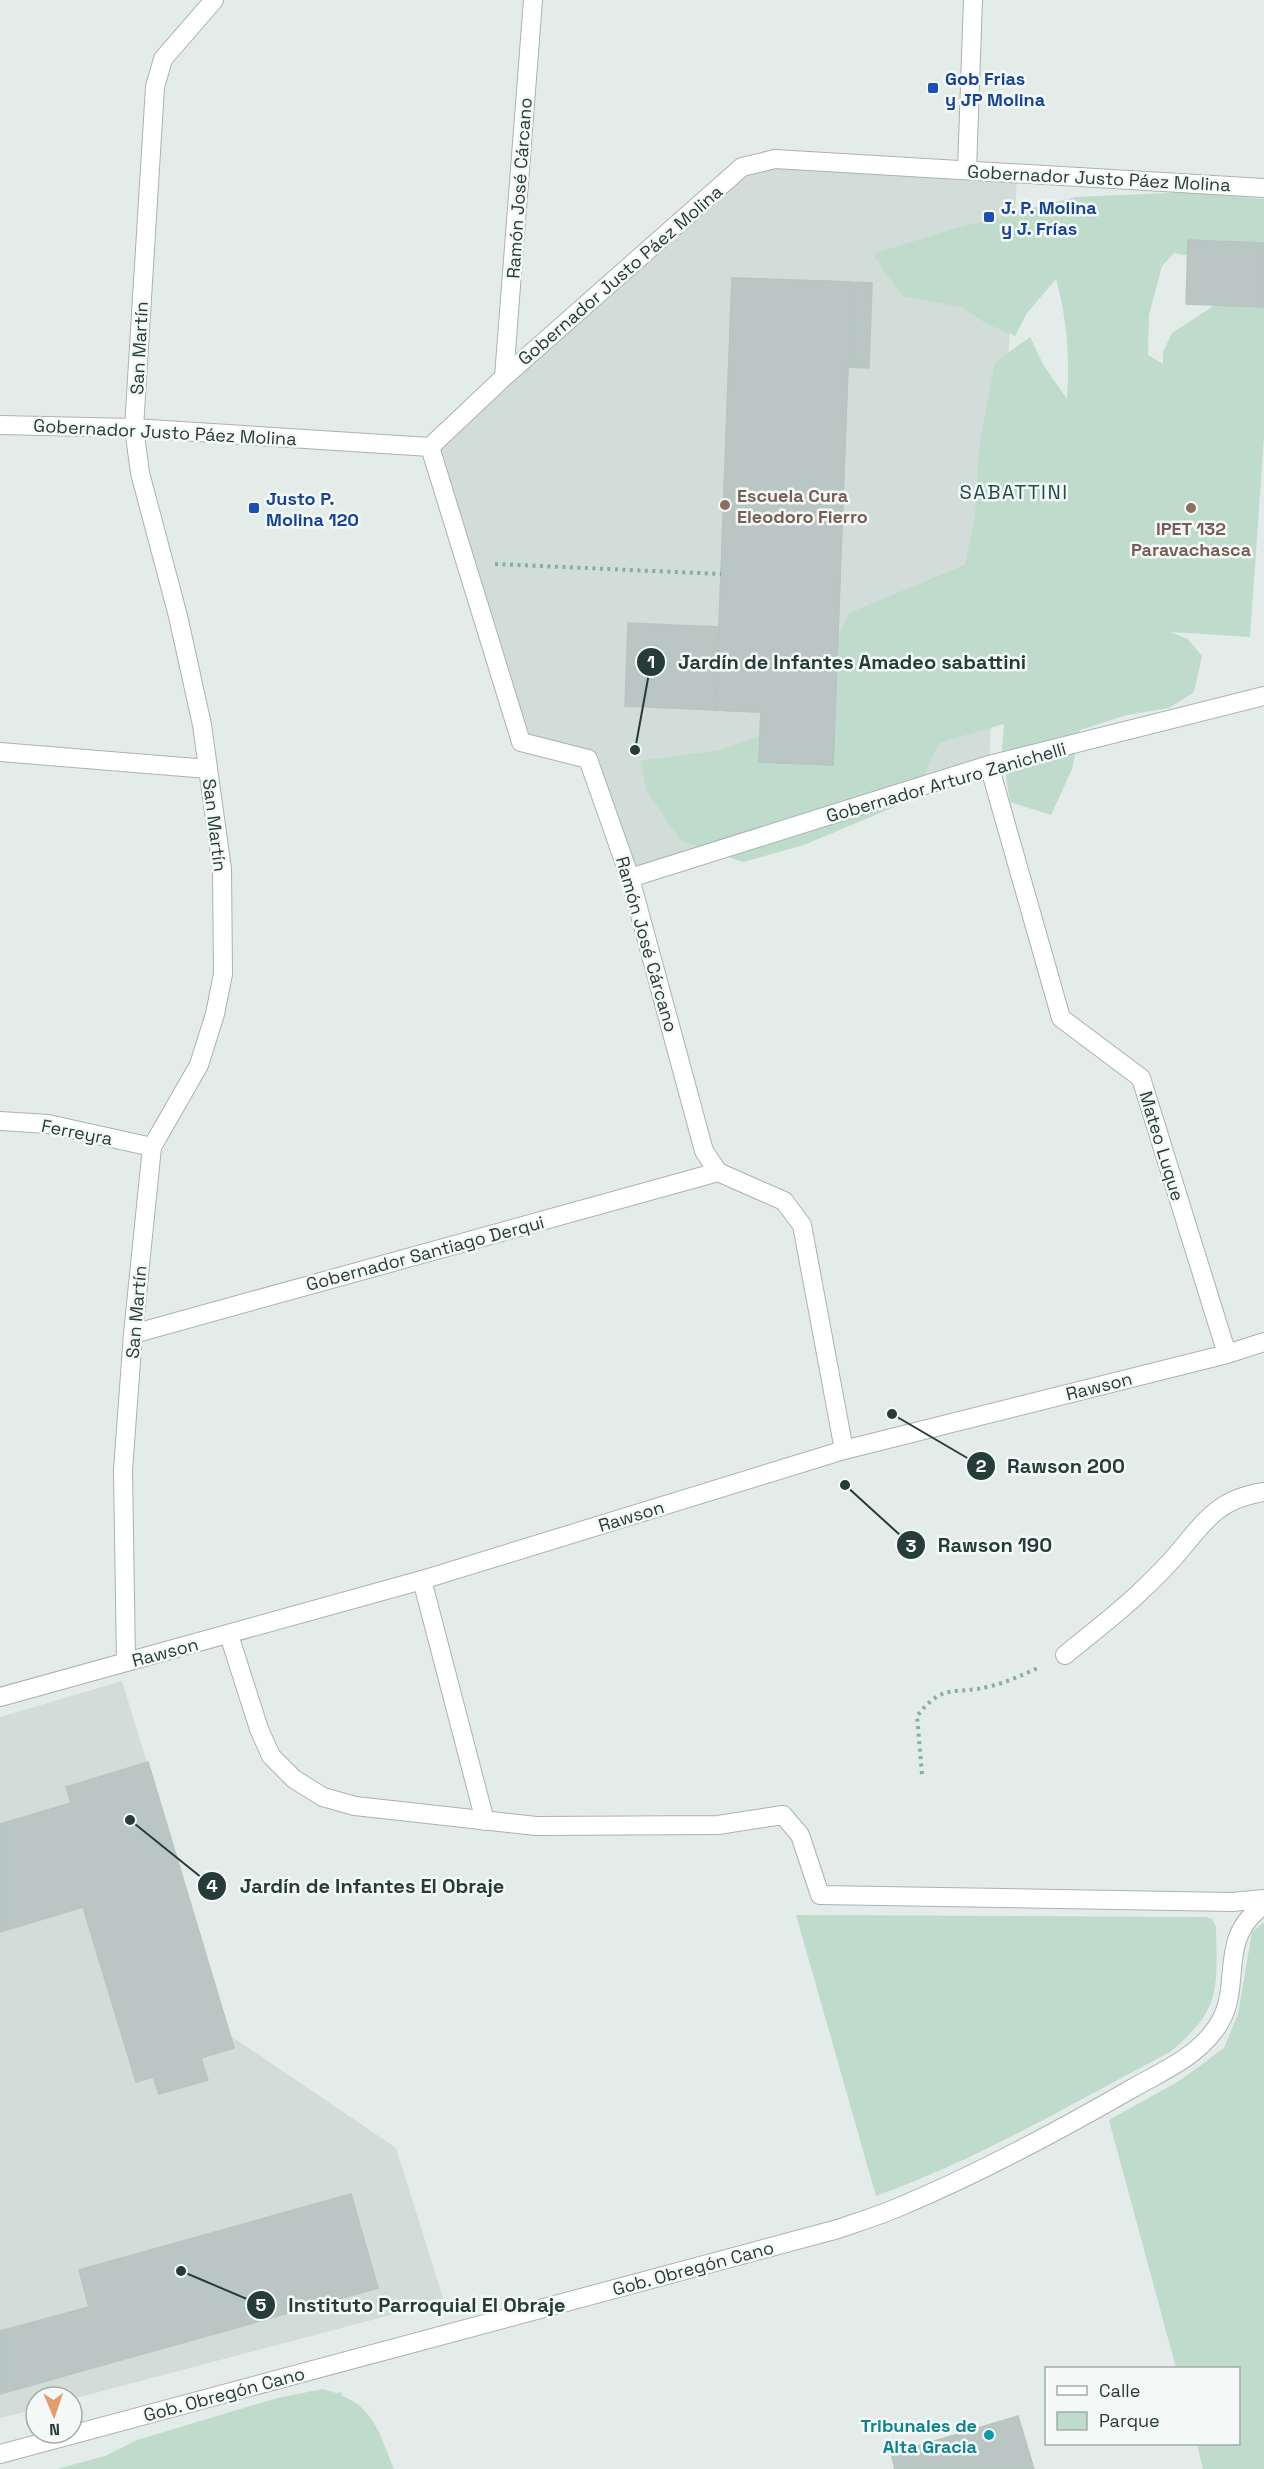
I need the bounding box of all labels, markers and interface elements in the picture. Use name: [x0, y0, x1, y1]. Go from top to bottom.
place label: Gob Frias y JP Molina: [945, 67, 1046, 111]
marker: Gob Frias y JP Molina: [926, 81, 940, 95]
street label: Ramón José Cárcano: [501, 97, 537, 279]
street label: Gobernador Justo Páez Molina: [967, 160, 1231, 196]
street label: Gobernador Justo Páez Molina: [513, 180, 727, 370]
place label: J. P. Molina y J. Frías: [1001, 196, 1097, 240]
marker: J. P. Molina y J. Frías: [982, 210, 996, 224]
street label: San Martín: [125, 301, 153, 395]
street label: Gobernador Justo Páez Molina: [33, 414, 297, 450]
district label: SABATTINI: [959, 479, 1069, 505]
place label: Escuela Cura Eleodoro Fierro: [737, 484, 868, 528]
place label: Justo P. Molina 120: [266, 487, 359, 531]
marker: Escuela Cura Eleodoro Fierro: [718, 498, 732, 512]
marker: Justo P. Molina 120: [247, 501, 261, 515]
marker: IPET 132 Paravachasca: [1184, 501, 1198, 515]
place label: IPET 132 Paravachasca: [1131, 517, 1252, 561]
callout: Jardín de Infantes Amadeo sabattini: [636, 643, 1038, 681]
text: Jardín de Infantes Amadeo sabattini: [678, 649, 1026, 675]
text: 1: [647, 650, 655, 673]
street label: Gobernador Arturo Zanichelli: [823, 737, 1069, 827]
street label: San Martín: [198, 777, 232, 873]
street label: Ramón José Cárcano: [611, 853, 683, 1035]
street label: Mateo Luque: [1134, 1088, 1190, 1204]
street label: Ferreyra: [39, 1114, 115, 1150]
street label: Gobernador Santiago Derqui: [303, 1210, 547, 1296]
street label: San Martín: [120, 1264, 152, 1360]
street label: Rawson: [1063, 1367, 1135, 1405]
callout: Rawson 200: [966, 1447, 1137, 1485]
text: Rawson 200: [1007, 1453, 1125, 1479]
text: 2: [976, 1454, 987, 1477]
street label: Rawson: [595, 1495, 667, 1537]
callout: Rawson 190: [896, 1526, 1064, 1564]
text: Rawson 190: [938, 1532, 1052, 1558]
text: 3: [906, 1534, 917, 1557]
street label: Rawson: [129, 1632, 201, 1672]
callout: Jardín de Infantes El Obraje: [197, 1867, 516, 1905]
text: Jardín de Infantes El Obraje: [240, 1873, 504, 1899]
text: 4: [206, 1874, 218, 1897]
street label: Gob. Obregón Cano: [610, 2235, 776, 2301]
callout: Instituto Parroquial El Obraje: [246, 2286, 577, 2324]
text: Instituto Parroquial El Obraje: [288, 2292, 566, 2318]
text: 5: [256, 2293, 267, 2316]
street label: Gob. Obregón Cano: [141, 2361, 307, 2427]
legend: [1045, 2367, 1240, 2445]
text: Calle: [1099, 2379, 1140, 2402]
north arrow: [24, 2385, 84, 2445]
text: Parque: [1099, 2409, 1160, 2432]
place label: Tribunales de Alta Gracia: [861, 2414, 978, 2458]
text: N: [49, 2419, 60, 2440]
marker: Tribunales de Alta Gracia: [982, 2428, 996, 2442]

